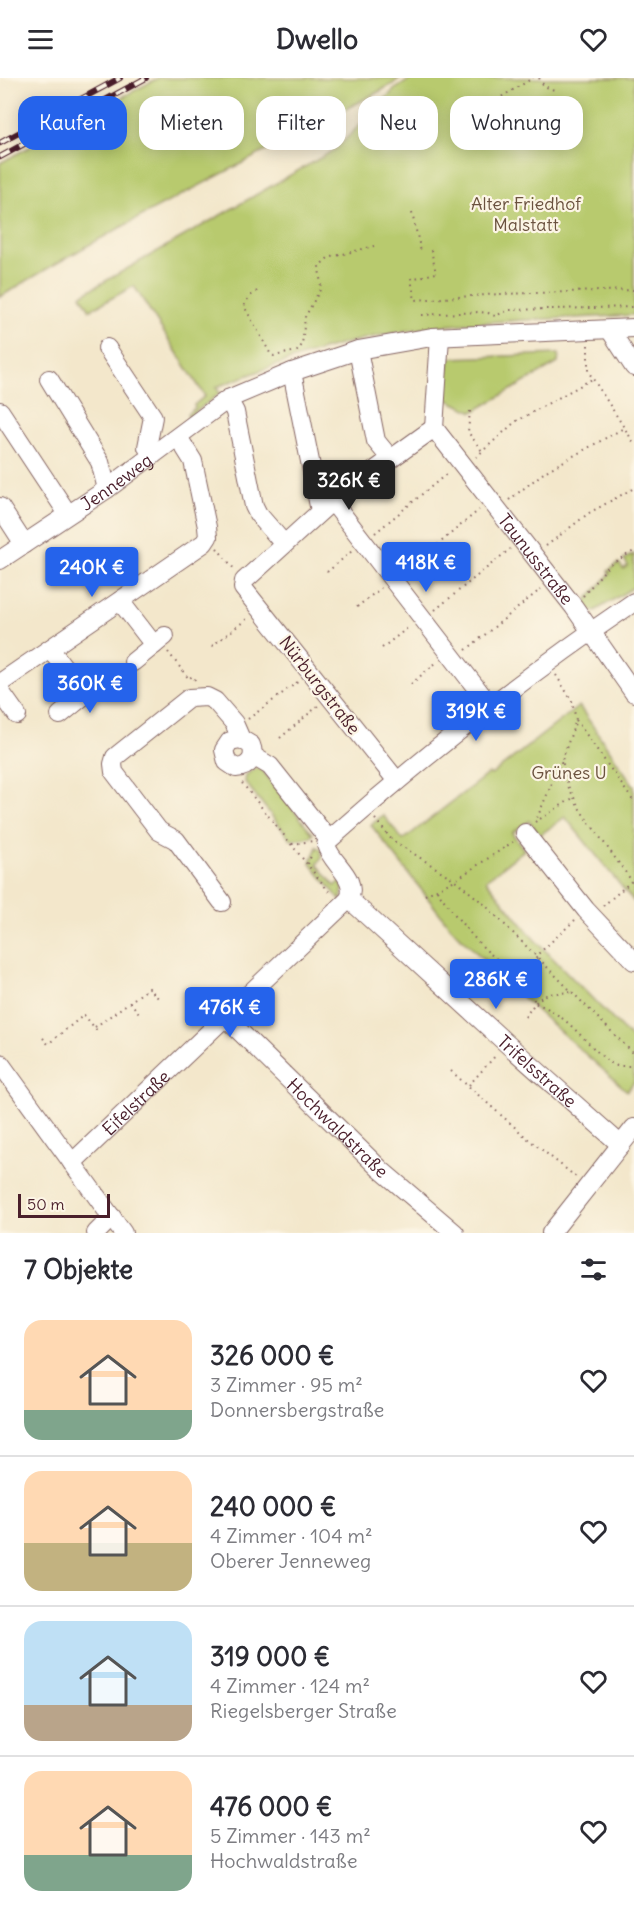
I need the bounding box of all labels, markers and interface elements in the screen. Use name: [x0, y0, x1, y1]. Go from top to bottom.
text: Dwello: [276, 22, 358, 56]
icon: menu: [24, 23, 57, 56]
icon: heart: [577, 23, 610, 56]
chip: Kaufen: [18, 96, 127, 150]
chip: Mieten: [139, 96, 244, 150]
chip: Filter: [256, 96, 346, 150]
chip: Neu: [358, 96, 438, 150]
chip: Wohnung: [450, 96, 583, 150]
park label: Alter Friedhof Malstatt: [471, 192, 582, 236]
street label: Jenneweg: [76, 448, 157, 515]
pin: 326K €: [300, 460, 398, 511]
text: 326K €: [317, 467, 381, 492]
street label: Taunusstraße: [494, 509, 579, 609]
pin: 418K €: [377, 542, 475, 593]
pin: 240K €: [43, 547, 141, 598]
text: 418K €: [396, 549, 456, 574]
text: 240K €: [59, 554, 125, 579]
street label: Nürburgstraße: [274, 631, 366, 739]
pin: 360K €: [41, 663, 139, 714]
text: 360K €: [57, 670, 123, 695]
pin: 319K €: [427, 691, 525, 742]
text: 319K €: [446, 698, 506, 723]
park label: Grünes U: [531, 761, 607, 784]
pin: 286K €: [447, 959, 545, 1010]
text: 286K €: [464, 966, 528, 991]
pin: 476K €: [181, 987, 279, 1038]
text: 476K €: [199, 994, 261, 1019]
street label: Trifelsstraße: [493, 1030, 582, 1112]
street label: Eifelstraße: [97, 1065, 174, 1140]
street label: Hochwaldstraße: [282, 1073, 393, 1182]
scale bar: [18, 1191, 110, 1218]
text: 50 m: [27, 1194, 65, 1214]
text: 7 Objekte: [24, 1253, 133, 1286]
icon: filters: [577, 1253, 610, 1286]
text: 326 000 €: [210, 1339, 334, 1372]
icon: home: [72, 1344, 144, 1416]
icon: heart: [577, 1364, 610, 1397]
text: 3 Zimmer · 95 m²: [210, 1372, 363, 1397]
text: Donnersbergstraße: [210, 1397, 384, 1422]
text: 240 000 €: [210, 1490, 336, 1523]
icon: home: [72, 1495, 144, 1567]
icon: heart: [577, 1515, 610, 1548]
text: 4 Zimmer · 104 m²: [210, 1523, 373, 1548]
text: Oberer Jenneweg: [210, 1548, 371, 1573]
text: 319 000 €: [210, 1640, 330, 1673]
icon: home: [72, 1645, 144, 1717]
icon: heart: [577, 1665, 610, 1698]
text: 4 Zimmer · 124 m²: [210, 1673, 370, 1698]
text: Riegelsberger Straße: [210, 1698, 397, 1723]
text: 476 000 €: [210, 1790, 333, 1823]
icon: home: [72, 1795, 144, 1867]
icon: heart: [577, 1815, 610, 1848]
text: 5 Zimmer · 143 m²: [210, 1823, 371, 1848]
text: Hochwaldstraße: [210, 1848, 357, 1873]

